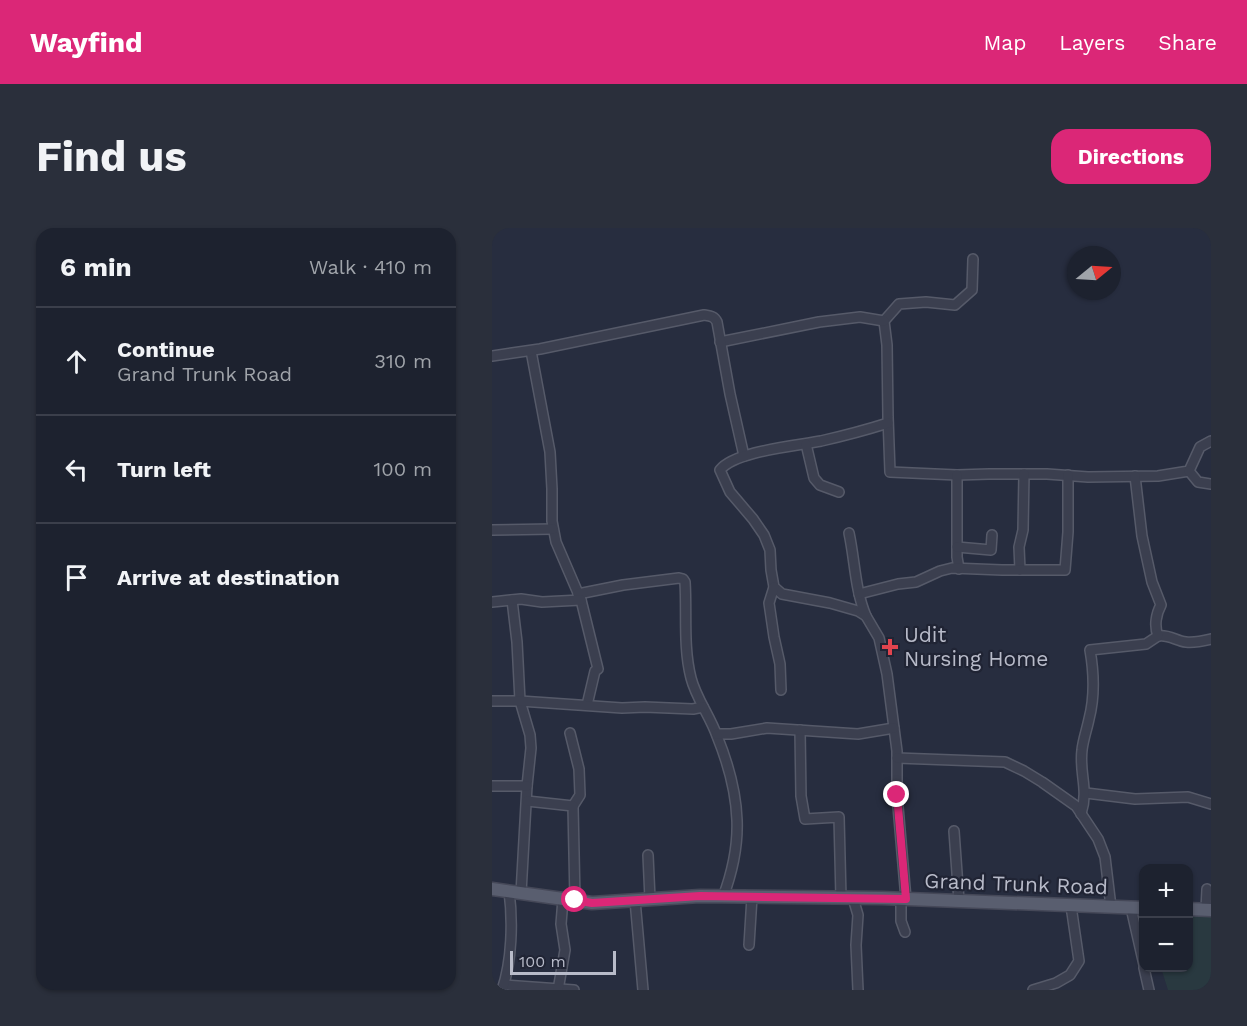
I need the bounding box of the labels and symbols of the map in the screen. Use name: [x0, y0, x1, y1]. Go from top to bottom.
north arrow: [1067, 246, 1121, 300]
place label: Udit Nursing Home: [904, 622, 1048, 671]
marker: Udit Nursing Home: [881, 638, 899, 656]
route end: [883, 781, 909, 807]
street label: Grand Trunk Road: [924, 868, 1108, 899]
route start: [561, 886, 587, 912]
scale bar: [510, 948, 616, 976]

